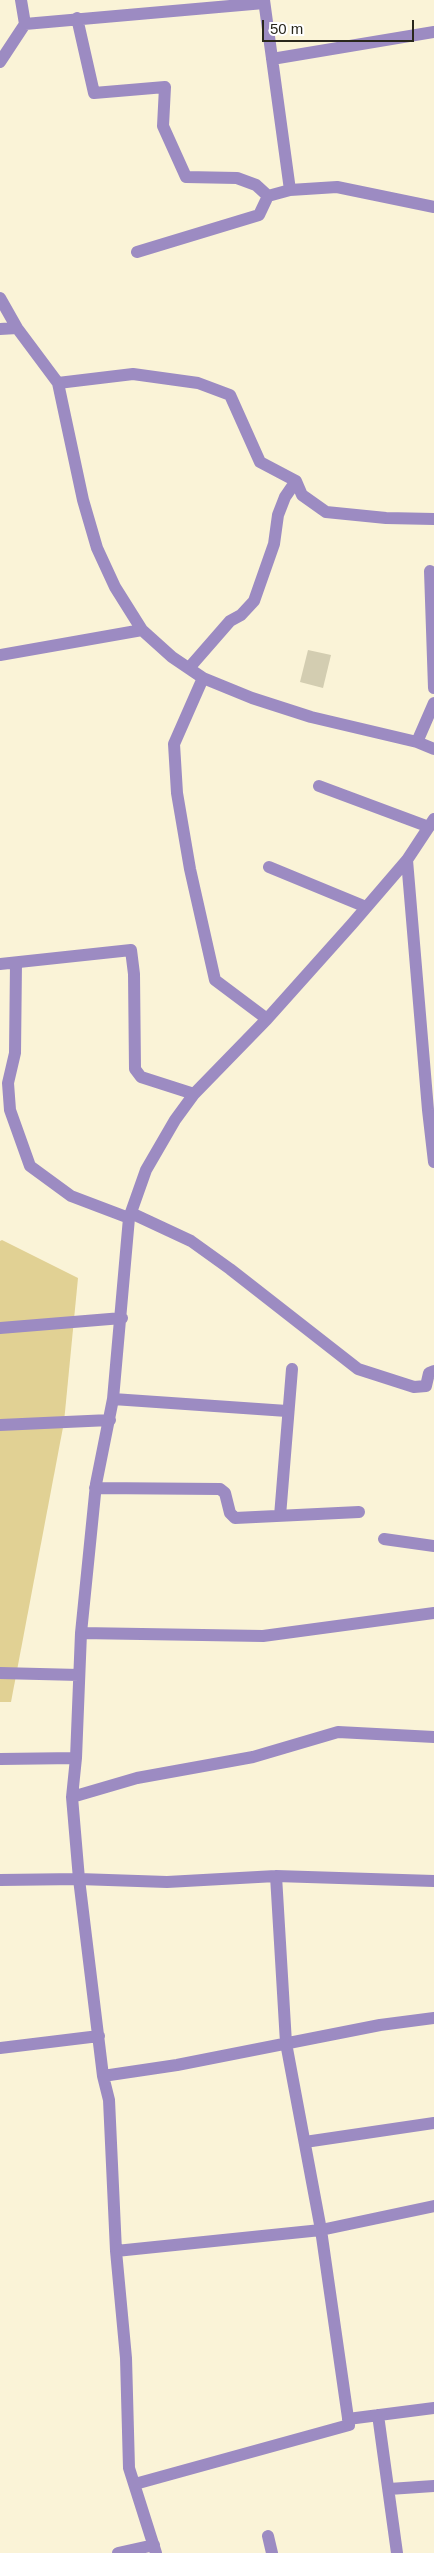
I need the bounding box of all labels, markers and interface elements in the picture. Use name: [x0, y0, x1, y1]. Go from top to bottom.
scale bar: [264, 10, 416, 42]
text: 50 m: [270, 20, 303, 37]

